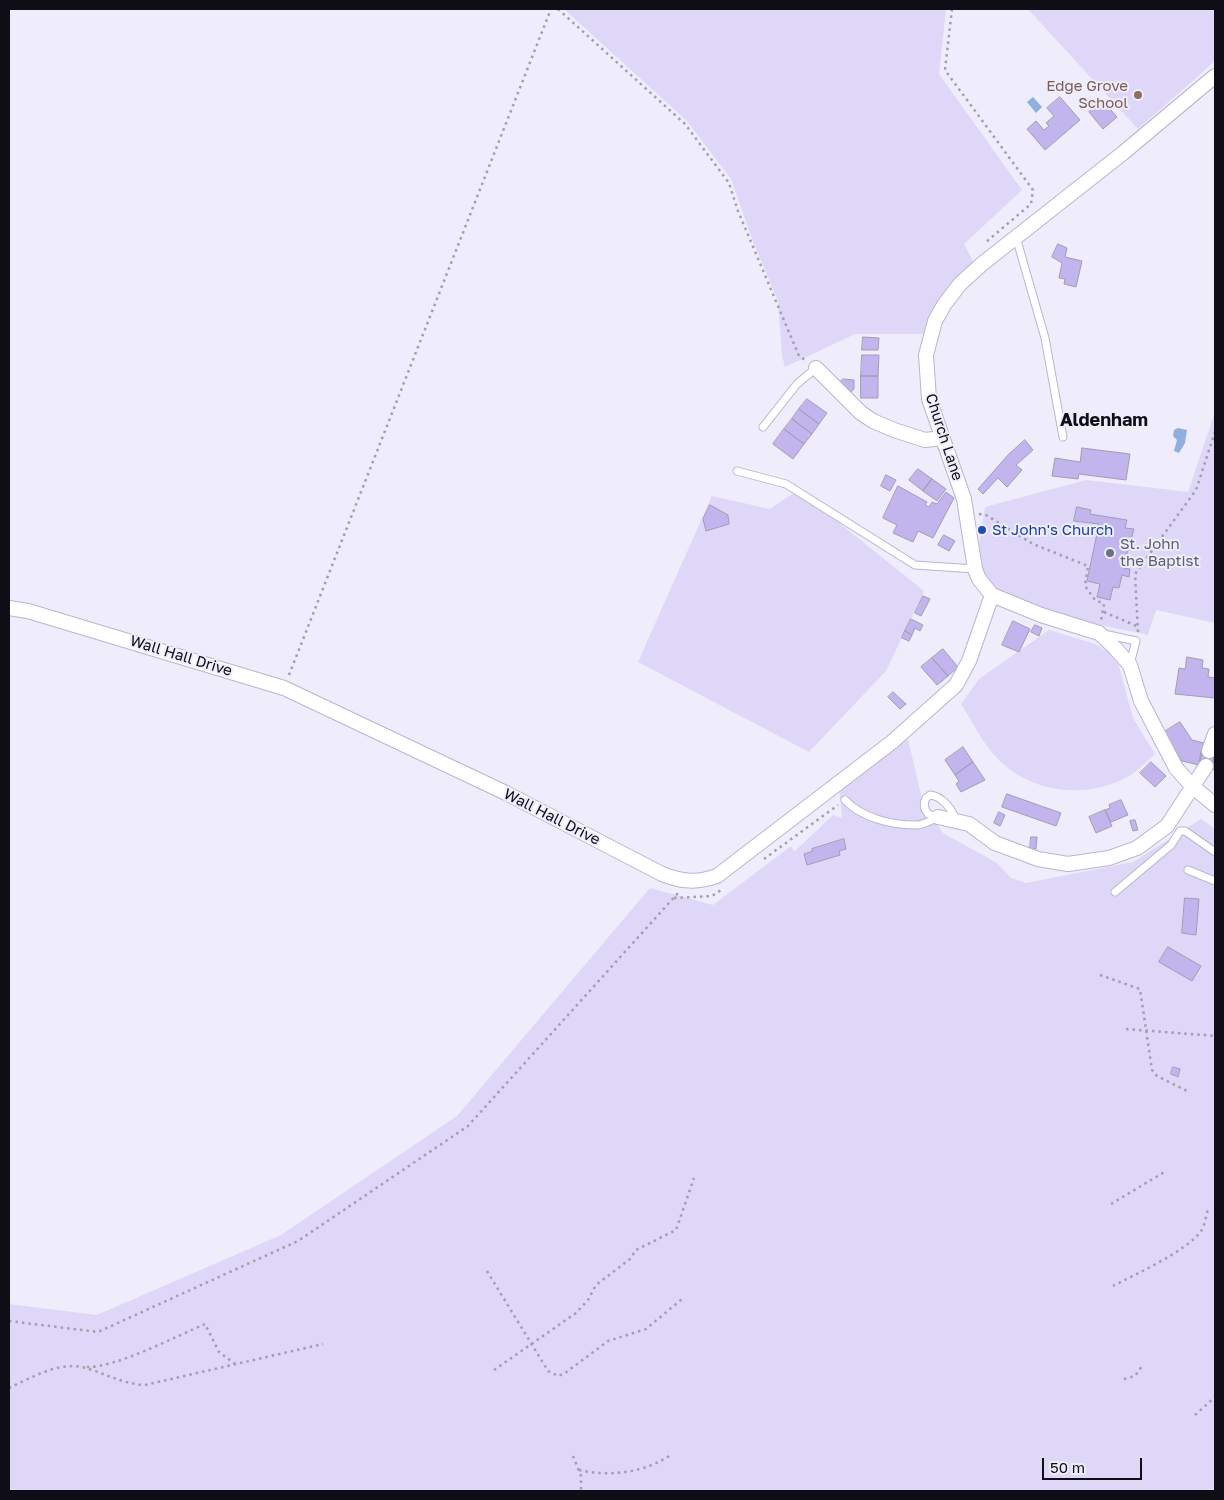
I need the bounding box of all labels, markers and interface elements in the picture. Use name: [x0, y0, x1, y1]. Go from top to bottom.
place label: Edge Grove School: [1046, 77, 1128, 112]
marker: Edge Grove School: [1132, 89, 1144, 101]
street label: Church Lane: [921, 391, 967, 483]
district label: Aldenham: [1060, 409, 1148, 431]
place label: St John's Church: [992, 521, 1113, 539]
marker: St John's Church: [976, 524, 988, 536]
place label: St. John the Baptist: [1120, 535, 1199, 570]
marker: St. John the Baptist: [1104, 547, 1116, 559]
street label: Wall Hall Drive: [128, 632, 234, 680]
street label: Wall Hall Drive: [501, 785, 603, 849]
scale bar: [1044, 1448, 1144, 1480]
text: 50 m: [1050, 1458, 1085, 1476]

